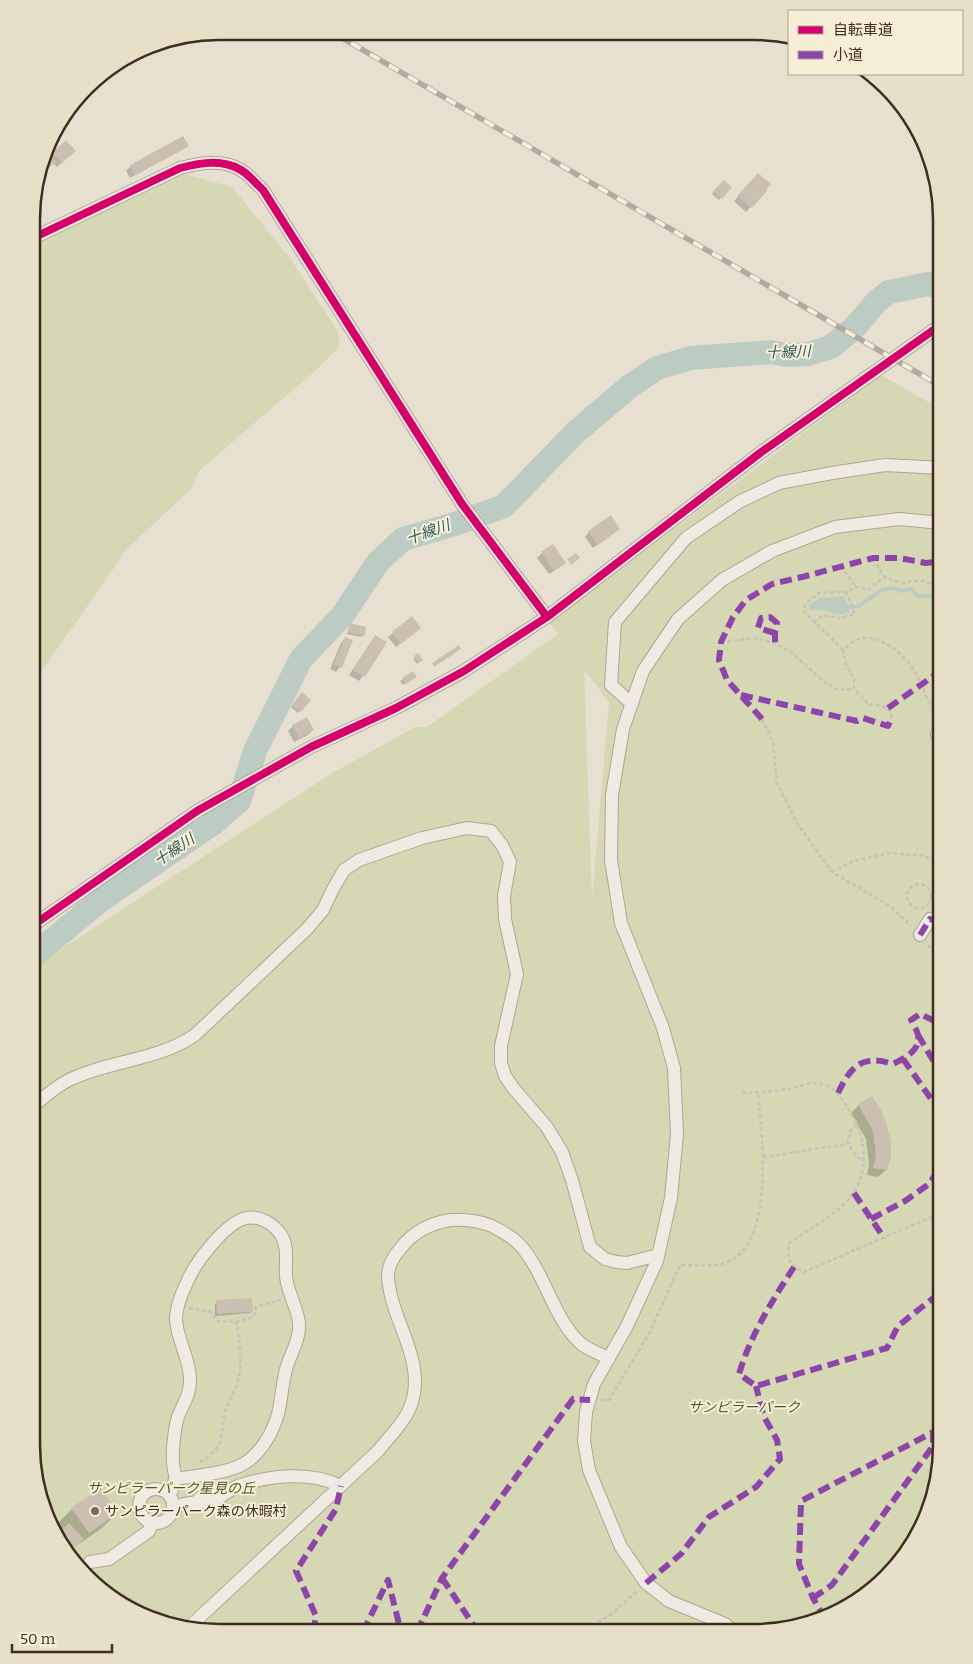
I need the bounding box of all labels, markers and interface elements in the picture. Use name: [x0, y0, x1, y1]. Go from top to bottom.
legend: [788, 10, 963, 75]
text: 自転車道: [833, 21, 893, 39]
text: 小道: [833, 46, 863, 64]
water label: 十線川: [765, 342, 813, 362]
water label: 十線川: [404, 515, 454, 548]
water label: 十線川: [150, 829, 199, 870]
park label: サンピラーパーク: [688, 1399, 801, 1416]
park label: サンピラーパーク星見の丘: [87, 1480, 256, 1497]
place label: サンピラーパーク森の休暇村: [105, 1503, 287, 1520]
marker: サンピラーパーク森の休暇村: [89, 1505, 101, 1517]
scale bar: [12, 1622, 112, 1654]
text: 50 m: [20, 1630, 56, 1648]

